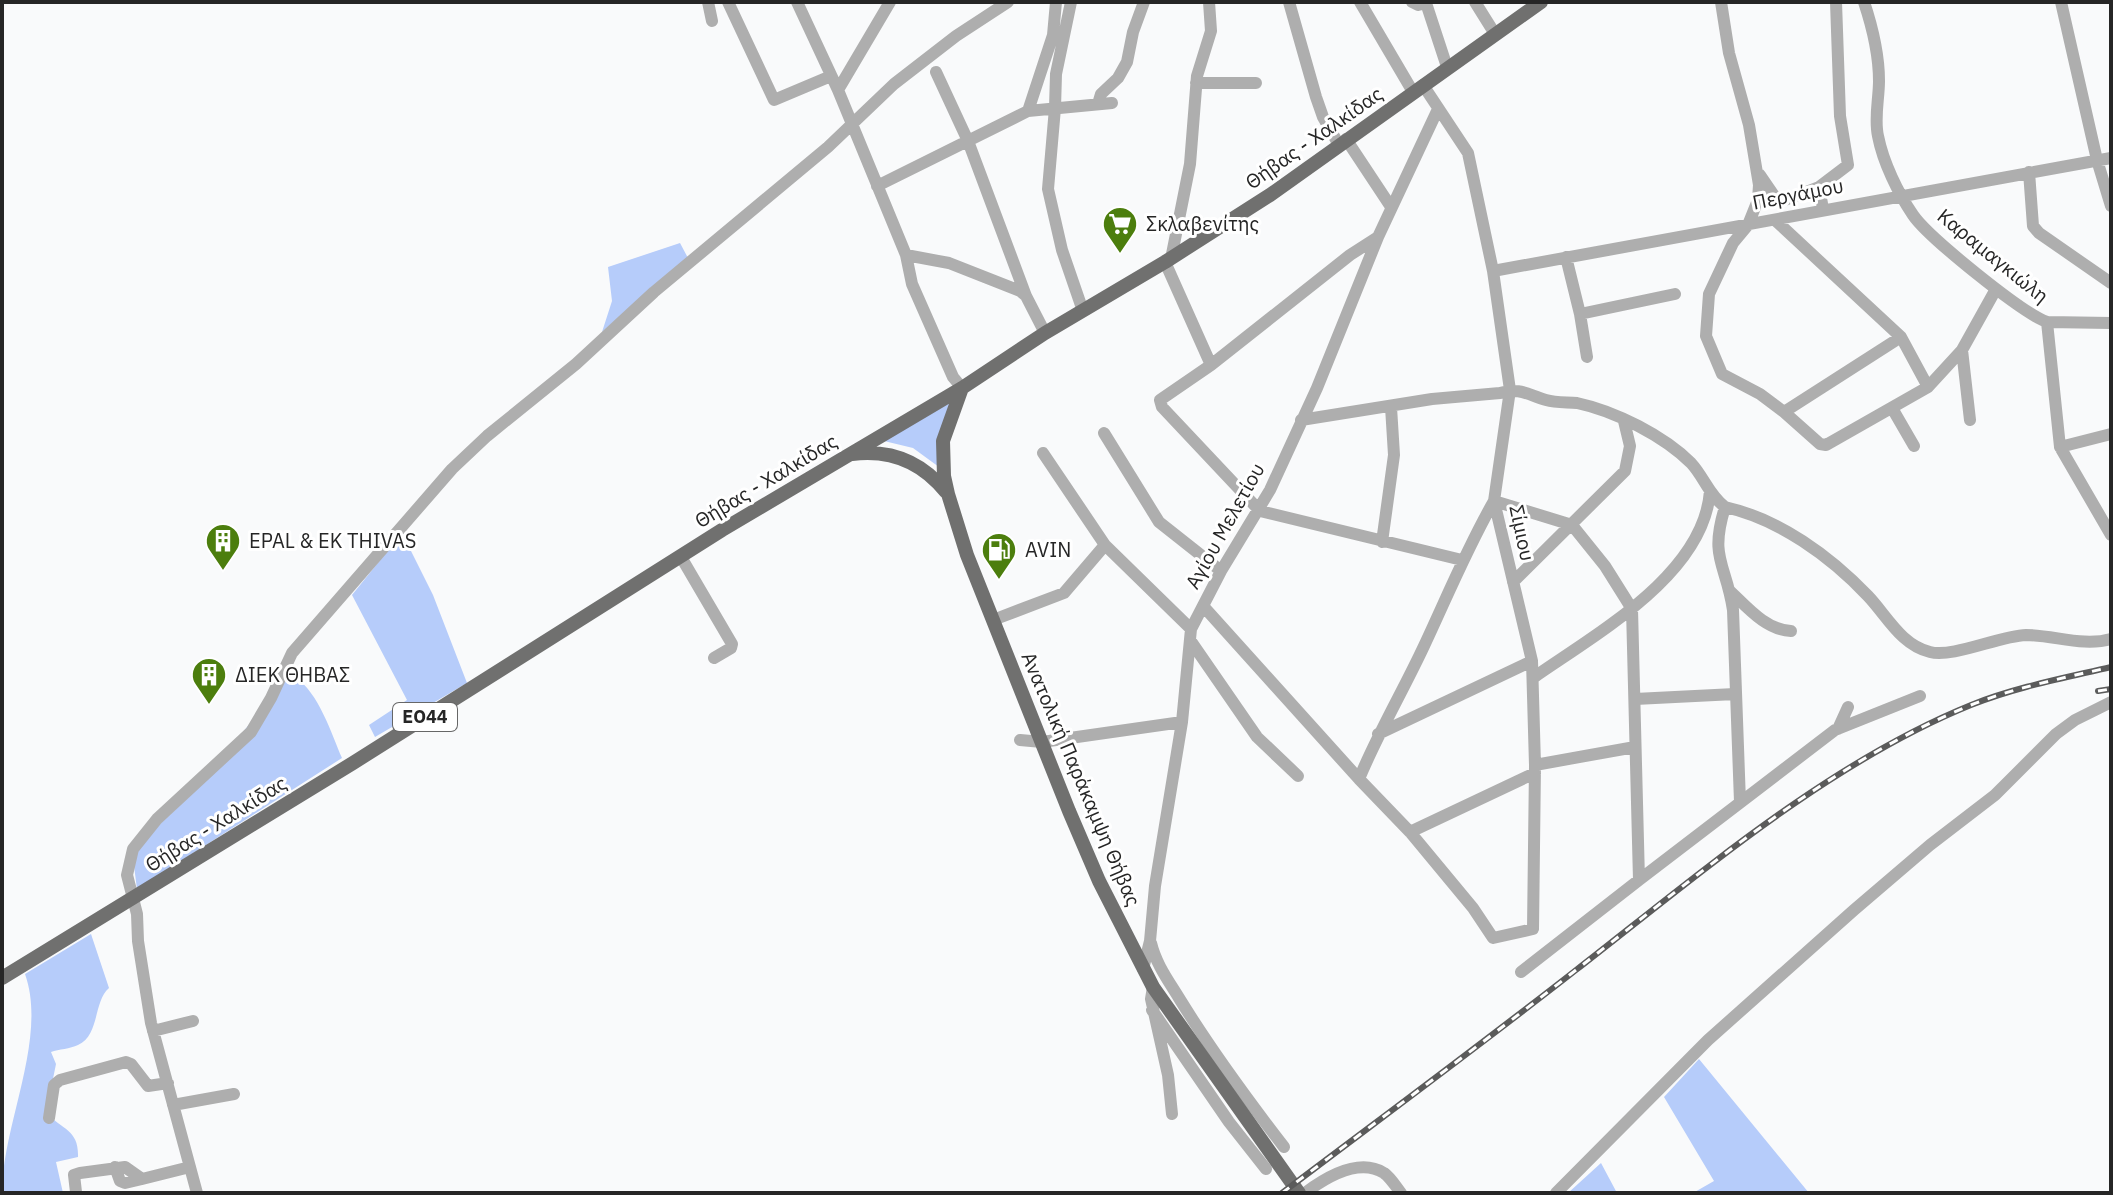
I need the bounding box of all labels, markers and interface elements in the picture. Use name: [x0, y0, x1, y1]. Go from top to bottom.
street label: Θήβας - Χαλκίδας: [1240, 80, 1388, 195]
street label: Περγάμου: [1750, 171, 1846, 216]
street label: Καραμαγκιώλη: [1932, 202, 2055, 309]
supermarket icon: Σκλαβενίτης: [1101, 205, 1139, 255]
place label: Σκλαβενίτης: [1146, 210, 1259, 237]
street label: Θήβας - Χαλκίδας: [689, 427, 842, 534]
street label: Αγίου Μελετίου: [1179, 458, 1270, 594]
street label: Σίμιου: [1503, 502, 1542, 563]
building icon: EPAL & EK THIVAS: [204, 522, 242, 572]
place label: EPAL & EK THIVAS: [249, 527, 416, 554]
fuel station icon: AVIN: [980, 531, 1018, 581]
place label: AVIN: [1025, 536, 1071, 563]
street label: Ανατολική Παράκαμψη Θήβας: [1016, 647, 1147, 910]
building icon: ΔΙΕΚ ΘΗΒΑΣ: [190, 656, 228, 706]
place label: ΔΙΕΚ ΘΗΒΑΣ: [235, 661, 350, 688]
road number: ΕΟ44: [393, 703, 457, 731]
street label: Θήβας - Χαλκίδας: [140, 769, 292, 878]

